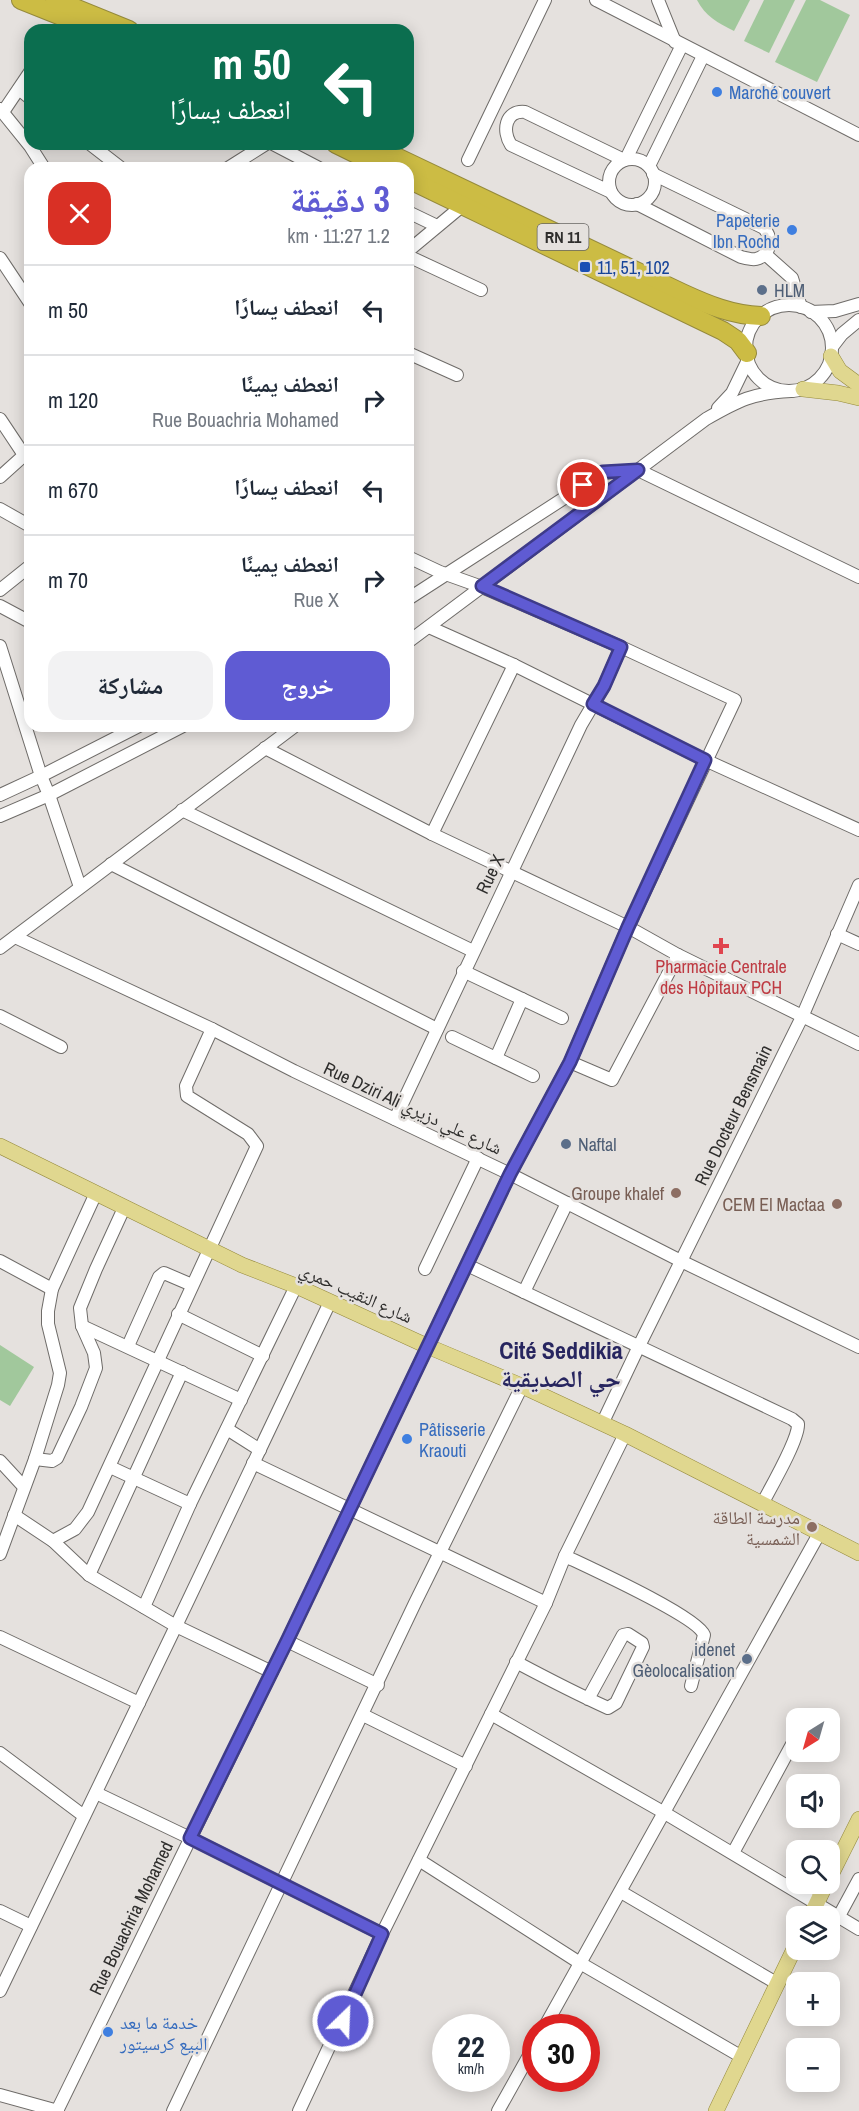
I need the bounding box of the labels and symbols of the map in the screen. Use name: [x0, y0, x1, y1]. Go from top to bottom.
place label: Marché couvert: [729, 80, 831, 105]
marker: Marché couvert: [710, 85, 724, 99]
place label: Papeterie Ibn Rochd: [713, 208, 780, 254]
marker: Papeterie Ibn Rochd: [785, 223, 799, 237]
road number: RN 11: [538, 224, 588, 250]
place label: 11, 51, 102: [597, 255, 670, 280]
marker: 11, 51, 102: [578, 260, 592, 274]
place label: HLM: [774, 278, 805, 303]
marker: HLM: [755, 283, 769, 297]
pin: [557, 459, 608, 510]
street label: Rue X: [470, 850, 510, 898]
marker: Pharmacie Centrale des Hôpitaux PCH: [714, 939, 728, 953]
place label: Pharmacie Centrale des Hôpitaux PCH: [655, 954, 787, 1000]
street label: Rue Docteur Bensmain: [688, 1041, 778, 1189]
street label: Rue Dziri Ali شارع علي دزيري: [319, 1056, 506, 1163]
place label: Naftal: [578, 1132, 617, 1157]
marker: Naftal: [559, 1137, 573, 1151]
place label: Groupe khalef: [571, 1181, 665, 1206]
marker: Groupe khalef: [669, 1186, 683, 1200]
place label: CEM El Mactaa: [722, 1192, 825, 1217]
marker: CEM El Mactaa: [830, 1197, 844, 1211]
street label: شارع النقيب حمري: [295, 1257, 416, 1331]
district label: Cité Seddikia حي الصديقية: [499, 1334, 623, 1398]
place label: Pâtisserie Kraouti: [419, 1417, 485, 1463]
marker: Pâtisserie Kraouti: [400, 1432, 414, 1446]
place label: مدرسة الطاقة الشمسية: [713, 1505, 800, 1551]
marker: مدرسة الطاقة الشمسية: [805, 1520, 819, 1534]
place label: idenet Gèolocalisation: [632, 1637, 735, 1683]
marker: idenet Gèolocalisation: [740, 1652, 754, 1666]
north arrow: [786, 1708, 840, 1762]
street label: Rue Bouachria Mohamed: [83, 1837, 179, 1999]
position arrow: [311, 1989, 375, 2053]
place label: خدمة ما بعد البيع كرسيتور: [119, 2010, 207, 2056]
speed limit sign: 30: [522, 2014, 600, 2092]
marker: خدمة ما بعد البيع كرسيتور: [101, 2025, 115, 2039]

